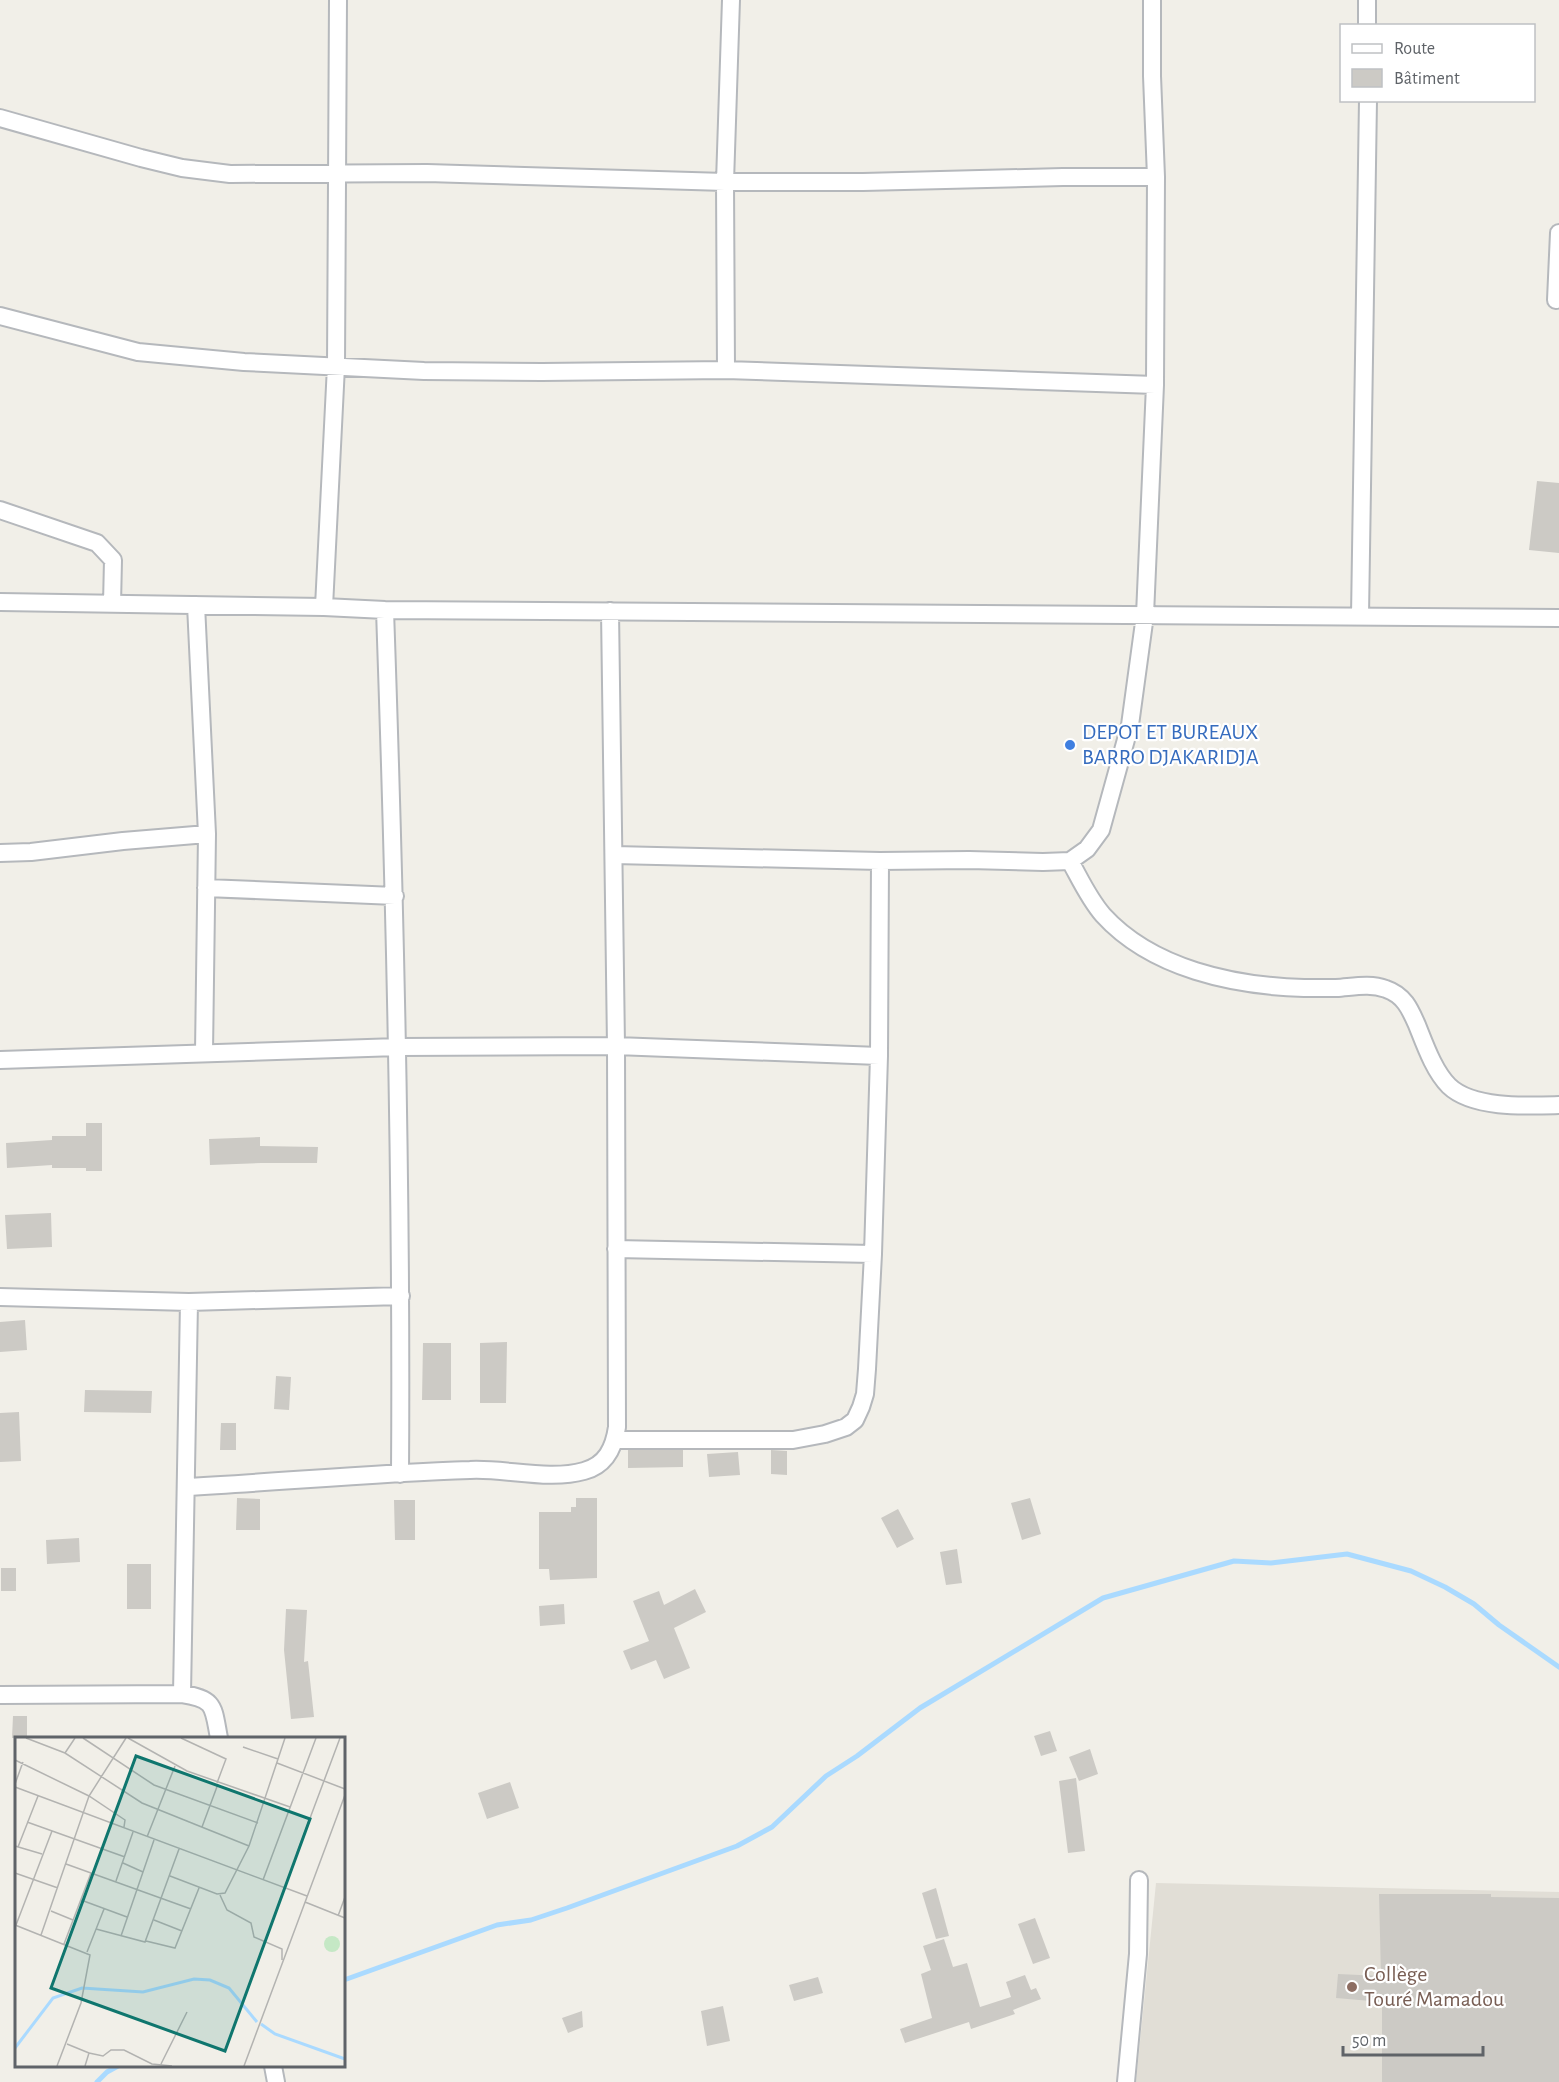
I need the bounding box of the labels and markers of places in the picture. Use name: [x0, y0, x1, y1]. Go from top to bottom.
place label: DEPOT ET BUREAUX BARRO DJAKARIDJA: [1082, 721, 1259, 768]
marker: DEPOT ET BUREAUX BARRO DJAKARIDJA: [1063, 738, 1077, 752]
place label: Collège Touré Mamadou: [1364, 1963, 1504, 2010]
marker: Collège Touré Mamadou: [1345, 1980, 1359, 1994]

